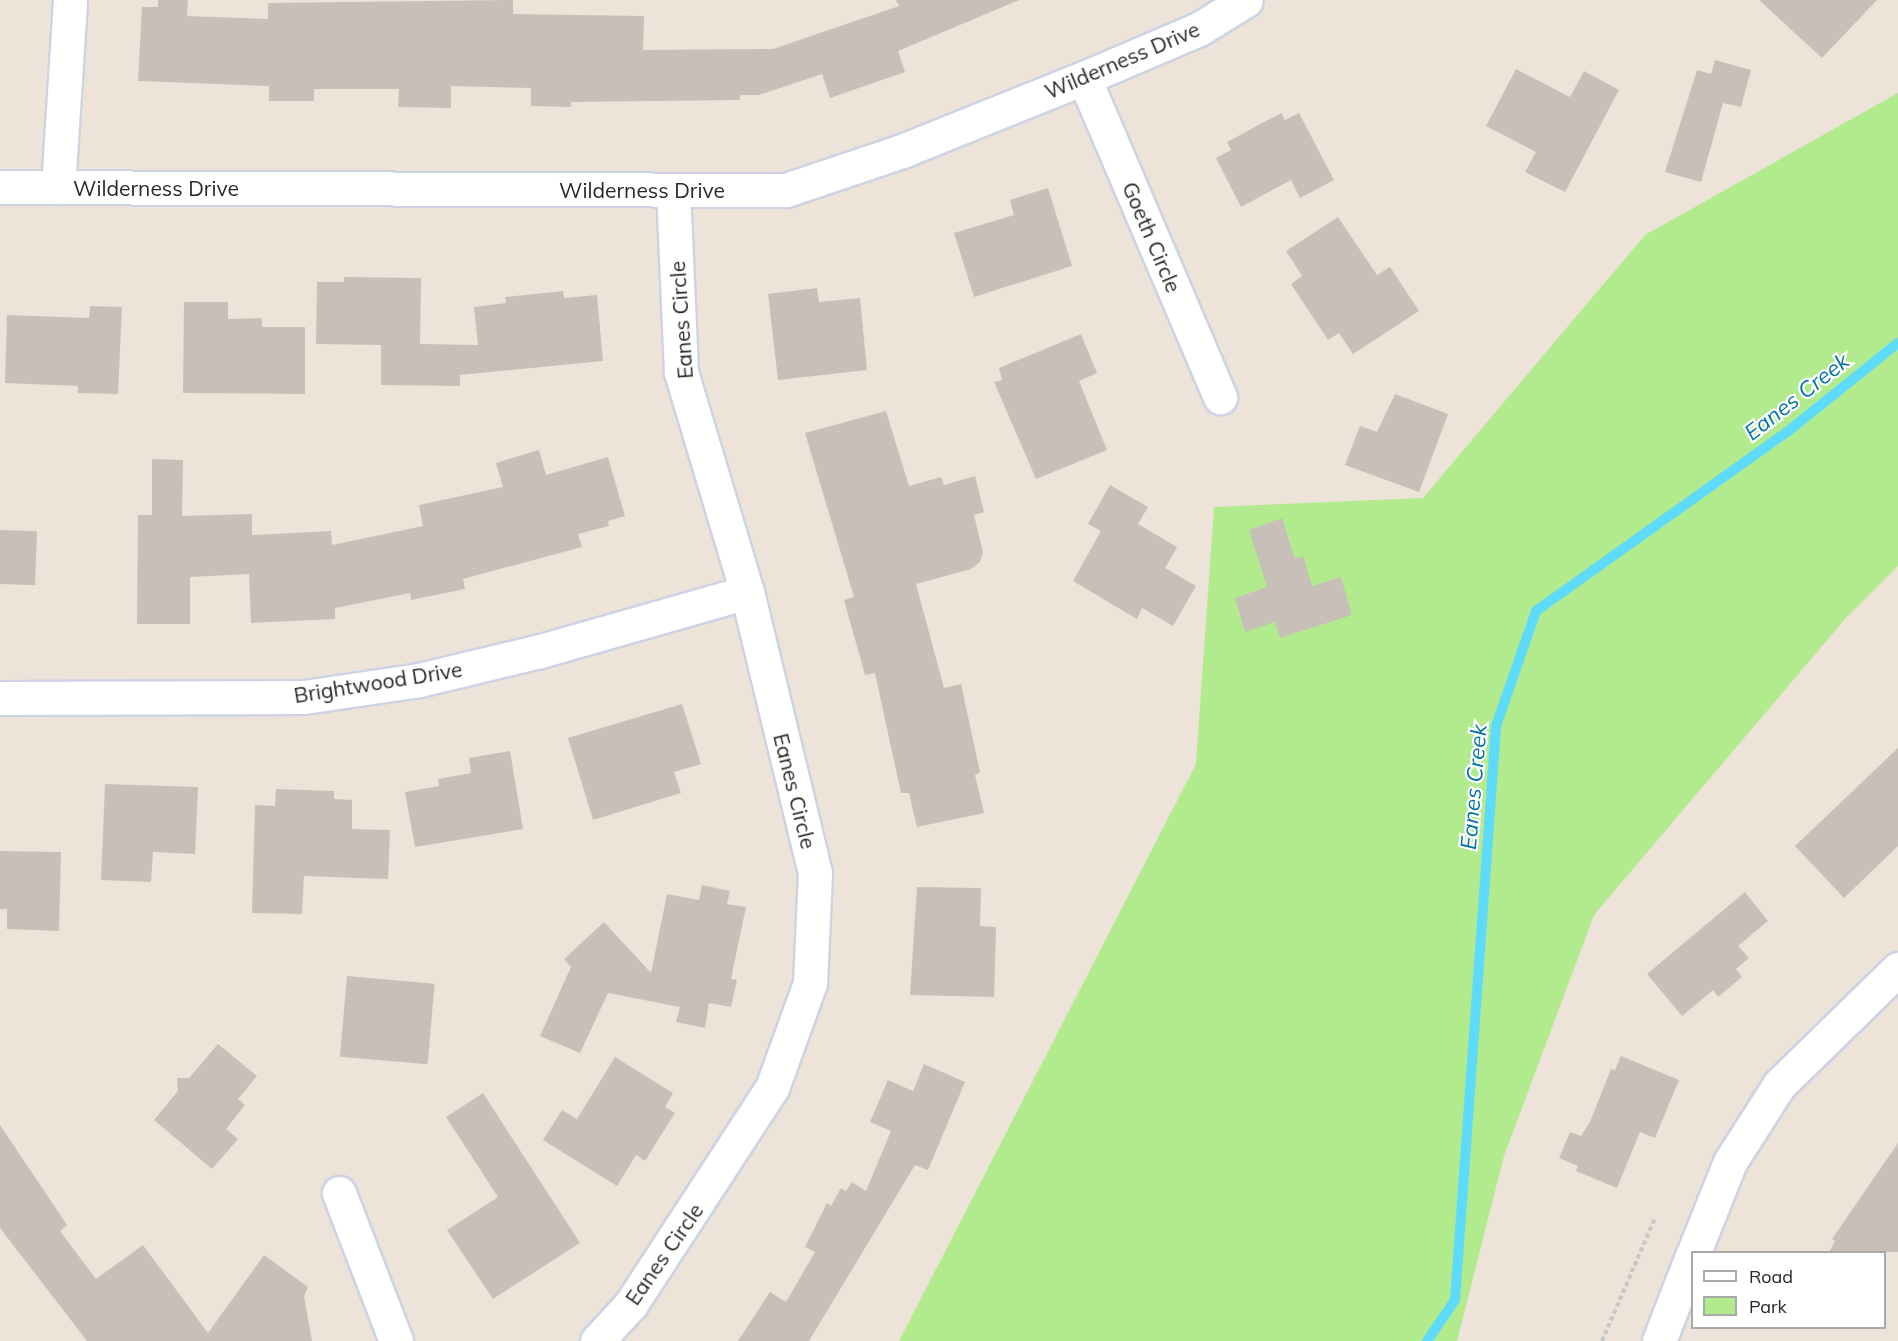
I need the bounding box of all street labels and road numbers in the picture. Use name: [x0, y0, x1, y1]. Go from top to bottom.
street label: Wilderness Drive: [1041, 16, 1203, 104]
street label: Wilderness Drive: [73, 175, 239, 201]
street label: Wilderness Drive: [559, 177, 725, 203]
street label: Goeth Circle: [1117, 178, 1187, 296]
street label: Eanes Circle: [664, 260, 698, 380]
street label: Brightwood Drive: [292, 656, 464, 708]
street label: Eanes Circle: [768, 731, 822, 851]
street label: Eanes Circle: [620, 1198, 708, 1310]

